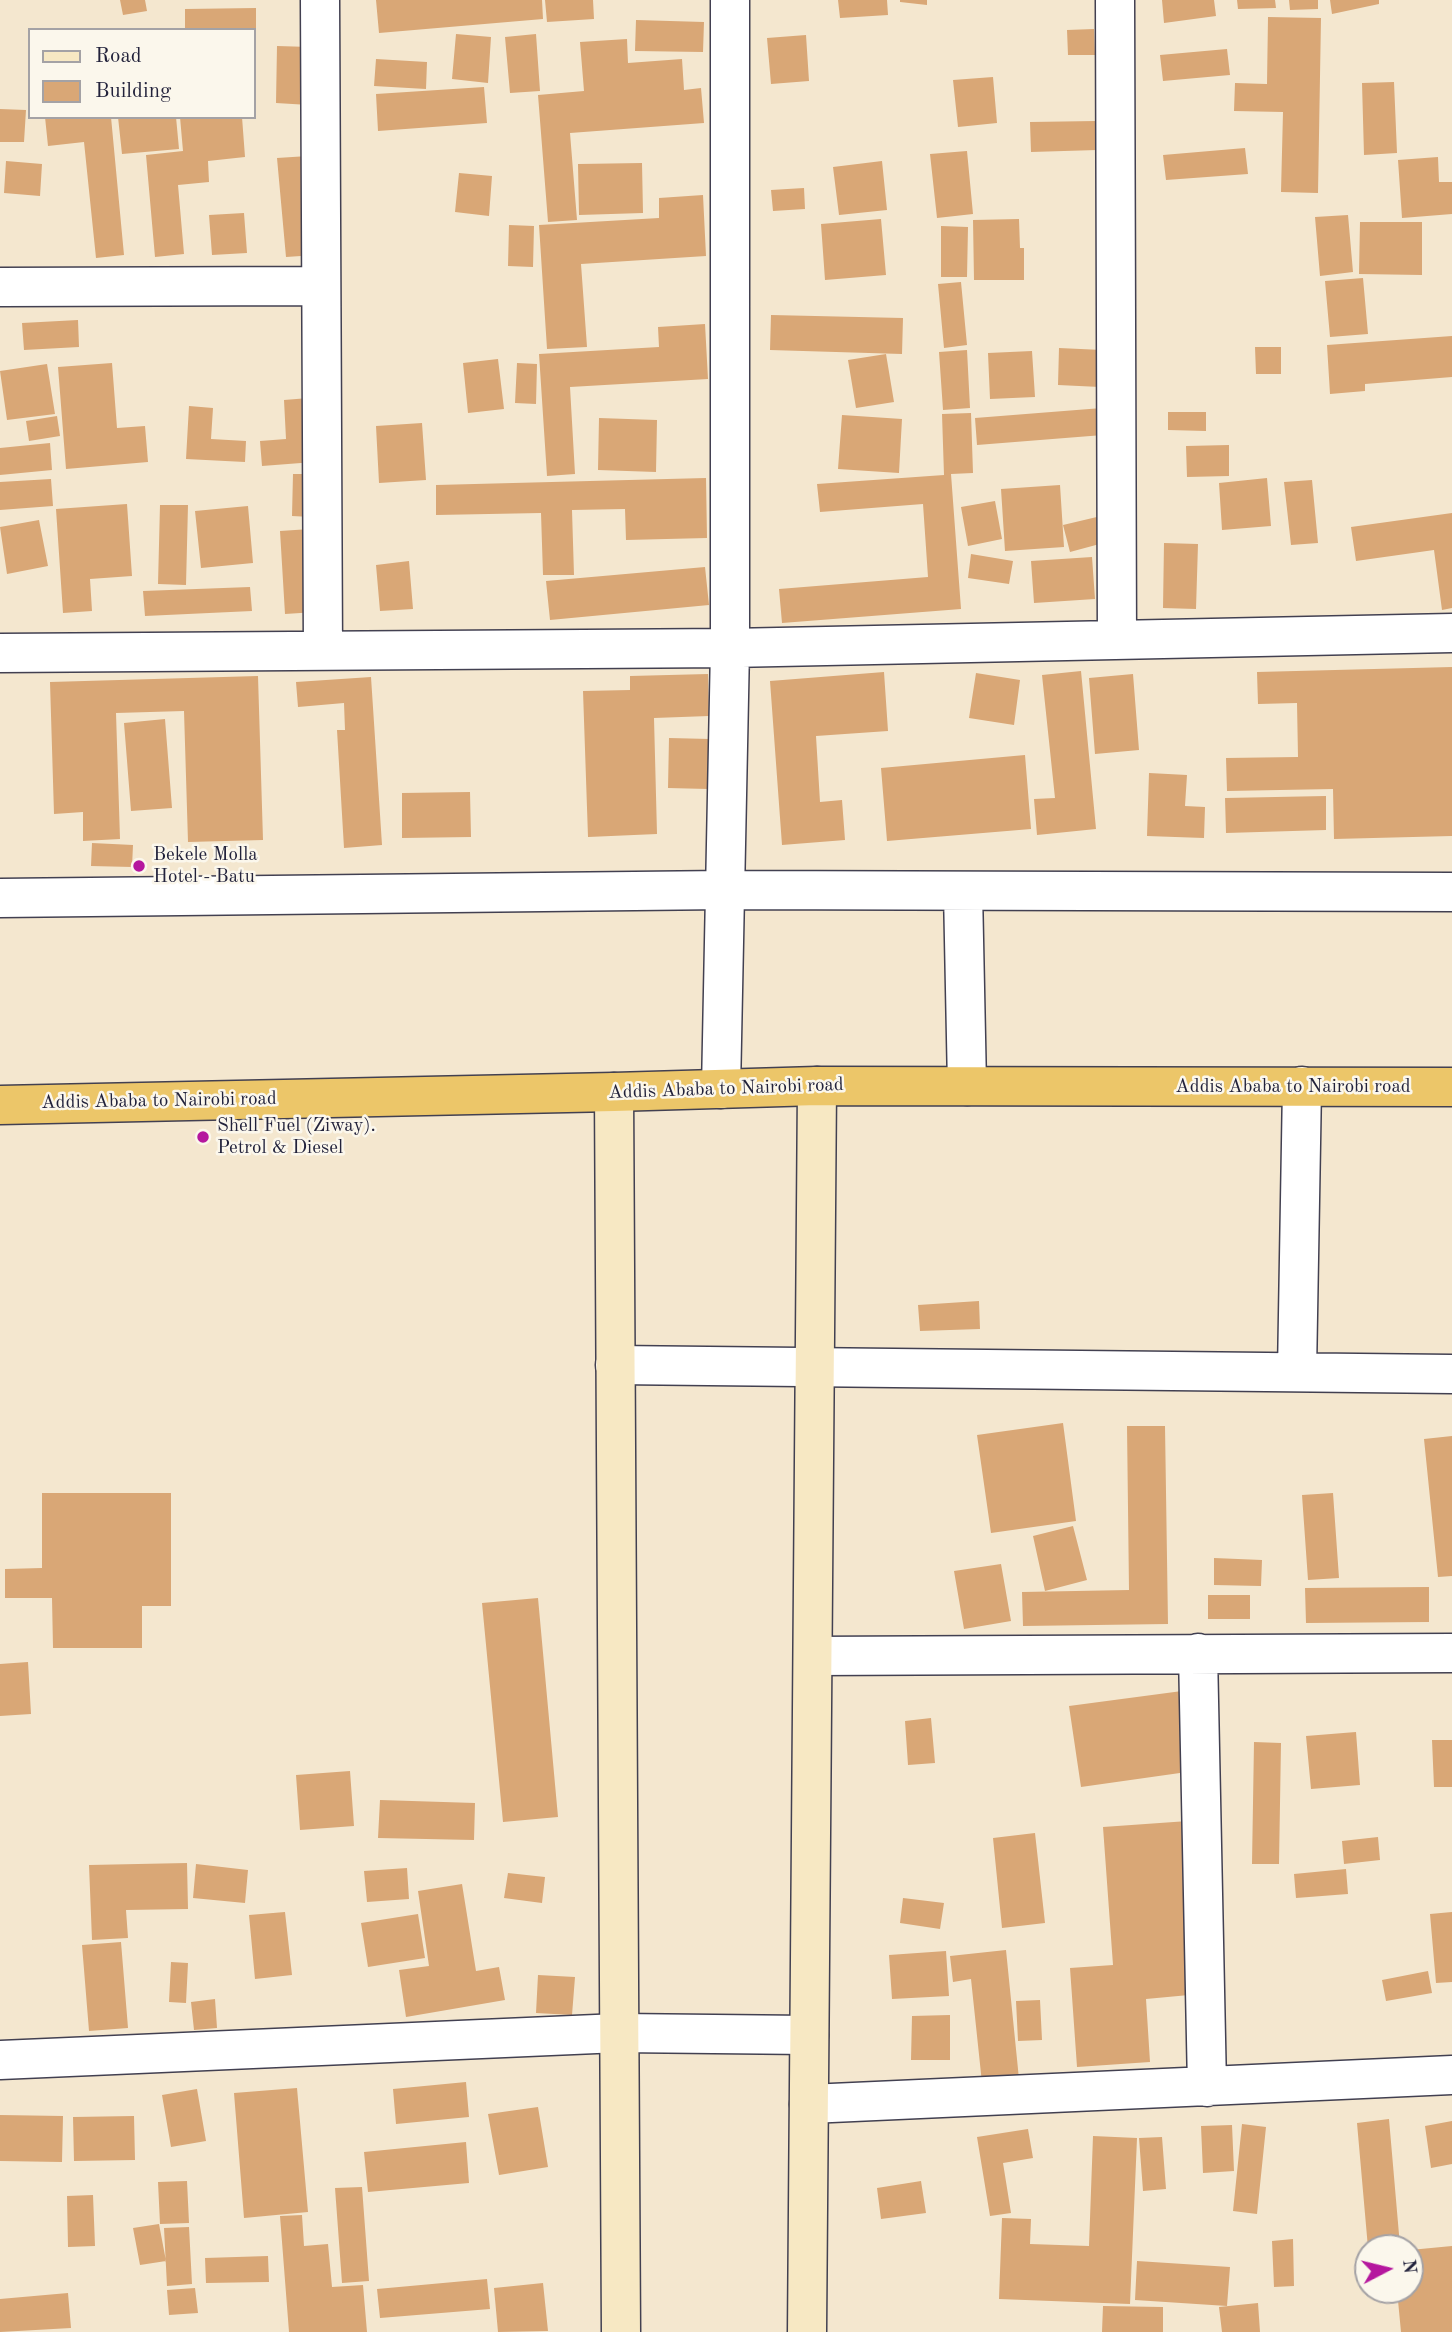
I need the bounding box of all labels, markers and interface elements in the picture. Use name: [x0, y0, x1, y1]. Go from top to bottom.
legend: [28, 28, 256, 119]
text: Road: [95, 46, 142, 67]
text: Building: [95, 81, 171, 102]
place label: Bekele Molla Hotel - Batu: [153, 844, 258, 888]
marker: Bekele Molla Hotel - Batu: [131, 858, 147, 874]
street label: Addis Ababa to Nairobi road: [608, 1073, 844, 1105]
street label: Addis Ababa to Nairobi road: [1175, 1076, 1411, 1098]
street label: Addis Ababa to Nairobi road: [41, 1088, 277, 1114]
place label: Shell Fuel (Ziway). Petrol & Diesel: [217, 1115, 376, 1159]
marker: Shell Fuel (Ziway). Petrol & Diesel: [195, 1129, 211, 1145]
north arrow: [1354, 2234, 1424, 2304]
text: N: [1398, 2258, 1419, 2275]

